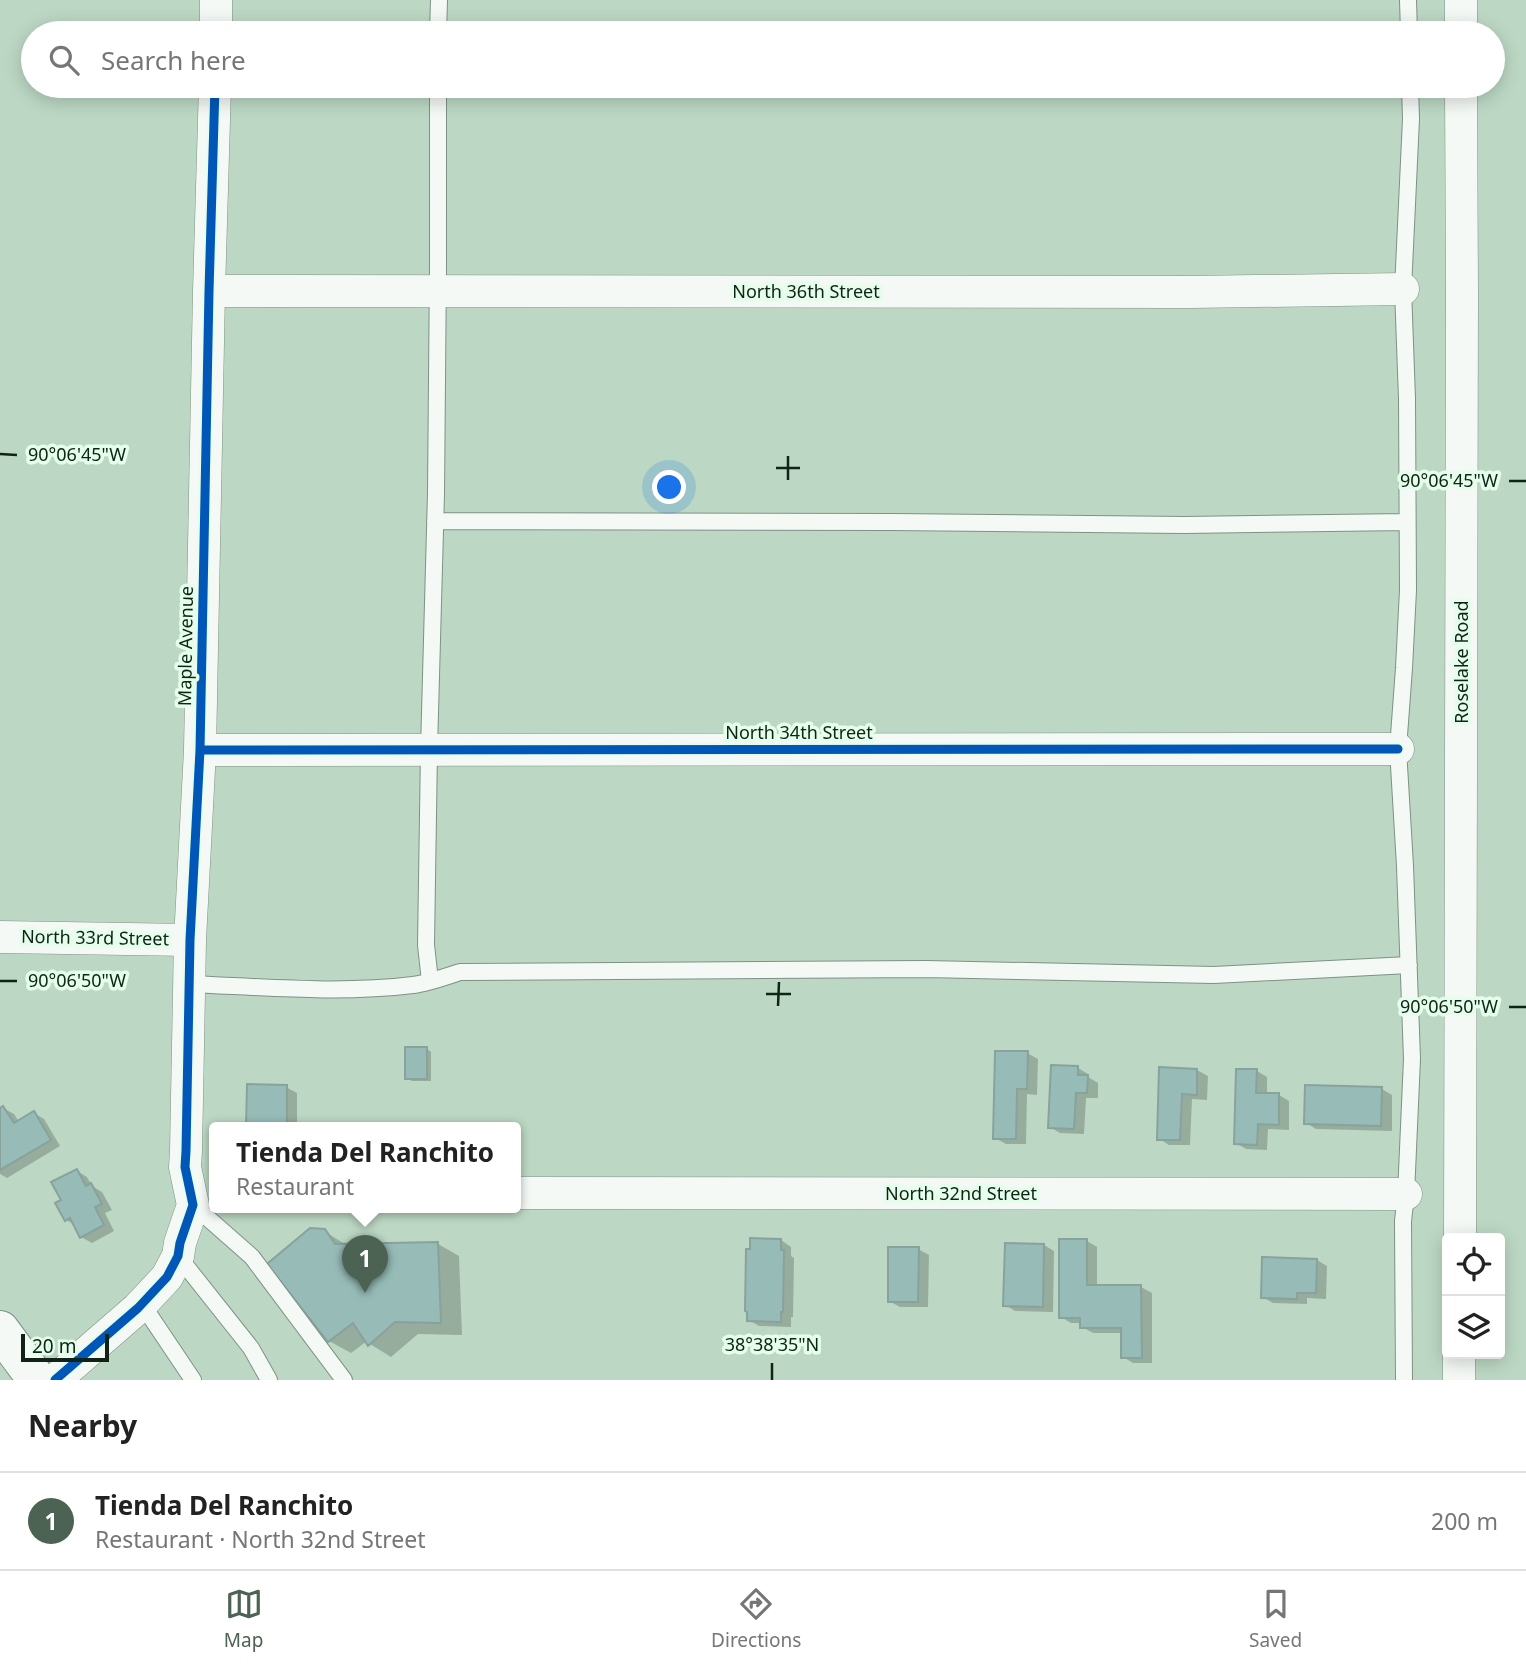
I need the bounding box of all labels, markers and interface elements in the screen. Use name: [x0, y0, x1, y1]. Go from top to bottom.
search box: [21, 21, 1505, 98]
icon: search: [45, 41, 83, 79]
text: Search here: [101, 42, 246, 78]
street label: North 36th Street: [732, 279, 880, 303]
text: 90°06'45"W: [28, 442, 126, 466]
text: 90°06'45"W: [1400, 468, 1498, 492]
your location: [652, 470, 686, 504]
street label: Maple Avenue: [172, 586, 198, 706]
street label: Roselake Road: [1449, 600, 1473, 724]
street label: North 34th Street: [725, 720, 873, 744]
street label: North 33rd Street: [21, 924, 170, 950]
text: 90°06'50"W: [28, 968, 126, 992]
text: 90°06'50"W: [1400, 994, 1498, 1018]
popup: [209, 1122, 521, 1213]
text: Tienda Del Ranchito: [236, 1134, 494, 1170]
text: Restaurant: [236, 1170, 354, 1202]
street label: North 32nd Street: [885, 1181, 1038, 1205]
map controls: [1442, 1233, 1505, 1359]
button: locate: [1442, 1233, 1505, 1296]
pin: 1: [342, 1235, 388, 1293]
button: layers: [1442, 1296, 1505, 1359]
scale bar: [21, 1331, 108, 1363]
text: 38°38'35"N: [725, 1332, 819, 1356]
text: 20 m: [32, 1333, 76, 1359]
text: Nearby: [28, 1405, 137, 1446]
text: Tienda Del Ranchito: [95, 1487, 353, 1523]
text: 1: [44, 1505, 58, 1537]
text: 200 m: [1431, 1505, 1498, 1537]
text: Restaurant · North 32nd Street: [95, 1523, 426, 1555]
tab: Map: [224, 1585, 263, 1653]
tab: Directions: [711, 1585, 801, 1653]
tab: Saved: [1249, 1585, 1302, 1653]

